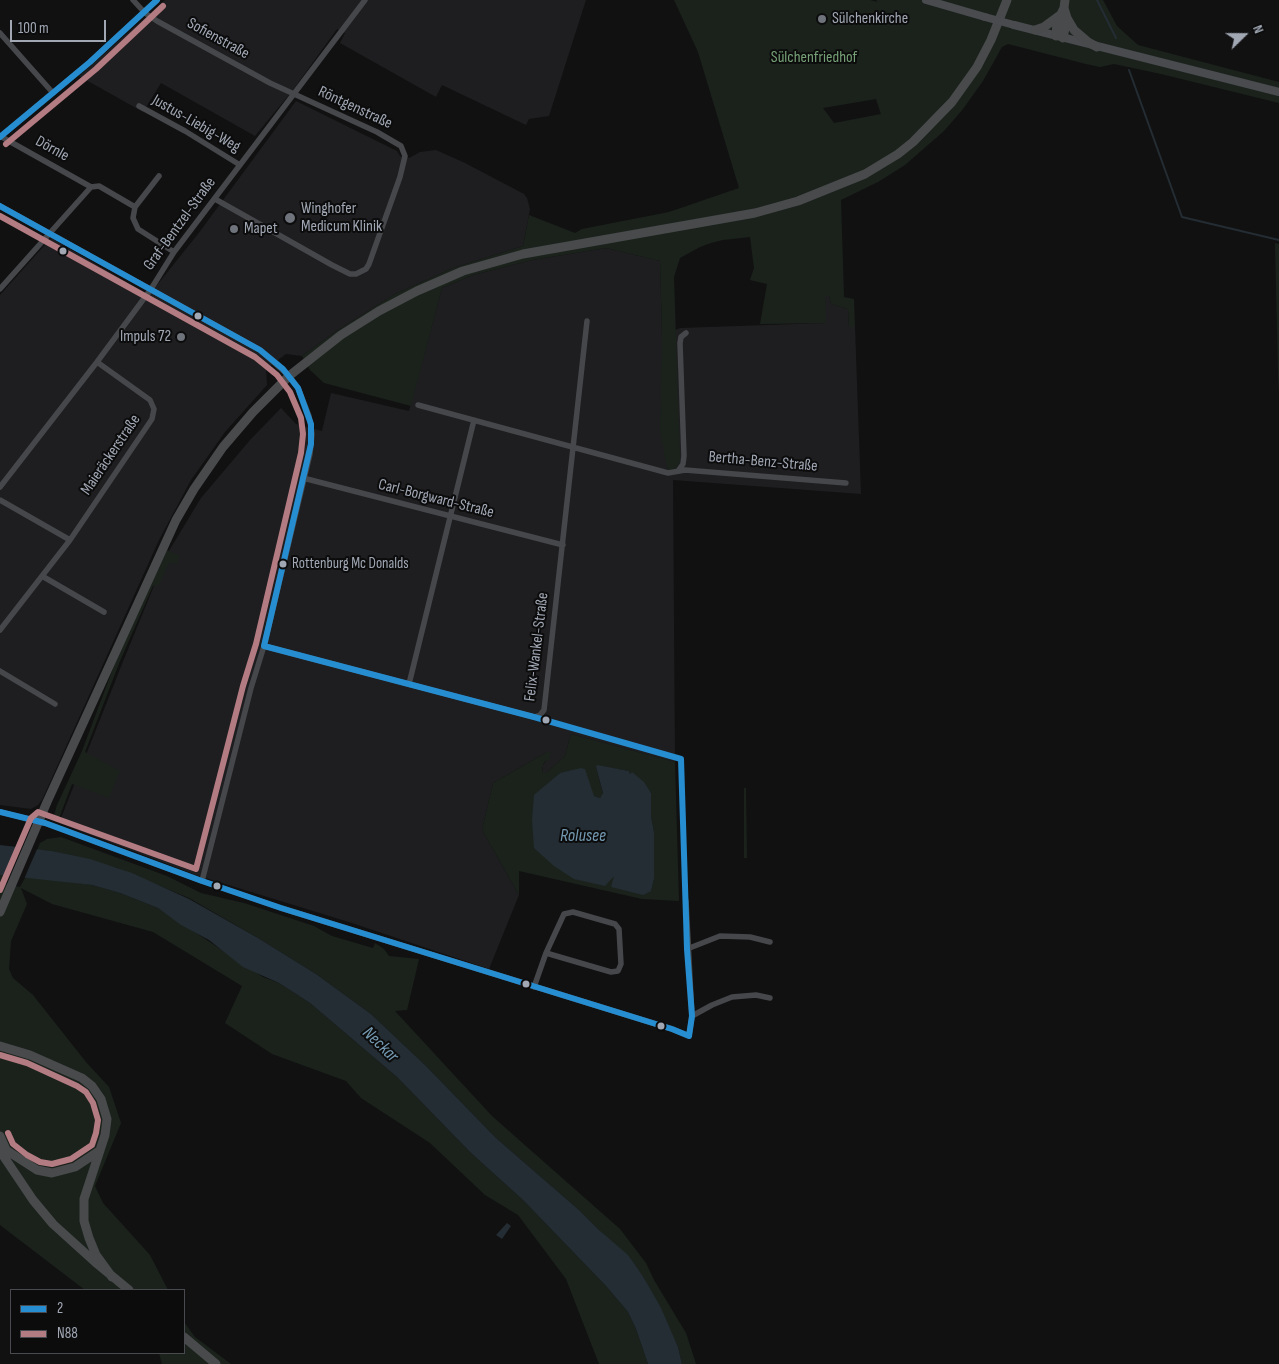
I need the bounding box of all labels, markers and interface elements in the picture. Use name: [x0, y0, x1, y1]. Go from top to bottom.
place label: Sülchenkirche: [832, 9, 908, 29]
scale bar: [12, 10, 109, 42]
north arrow: [1219, 10, 1269, 60]
marker: Sülchenkirche: [816, 13, 828, 25]
street label: Sofienstraße: [184, 14, 252, 64]
text: 100 m: [18, 19, 49, 38]
text: N: [1249, 23, 1268, 36]
park label: Sülchenfriedhof: [771, 48, 857, 68]
street label: Röntgenstraße: [315, 82, 395, 134]
street label: Justus-Liebig-Weg: [148, 91, 244, 157]
street label: Dörnle: [32, 132, 72, 166]
street label: Graf-Bentzel-Straße: [140, 174, 220, 274]
place label: Winghofer Medicum Klinik: [301, 199, 382, 237]
marker: Winghofer Medicum Klinik: [283, 211, 297, 225]
place label: Mapet: [244, 219, 278, 239]
marker: Mapet: [228, 223, 240, 235]
unlabelled marker: [58, 246, 68, 256]
unlabelled marker: [193, 311, 203, 321]
place label: Impuls 72: [120, 327, 171, 347]
marker: Impuls 72: [175, 331, 187, 343]
street label: Maieräckerstraße: [77, 411, 145, 499]
street label: Bertha-Benz-Straße: [708, 448, 818, 476]
street label: Carl-Borgward-Straße: [376, 475, 496, 523]
place label: Rottenburg Mc Donalds: [292, 555, 409, 573]
marker: Rottenburg Mc Donalds: [278, 559, 288, 569]
street label: Felix-Wankel-Straße: [521, 592, 553, 702]
unlabelled marker: [541, 715, 551, 725]
water label: Rolusee: [560, 825, 606, 847]
unlabelled marker: [212, 881, 222, 891]
unlabelled marker: [521, 979, 531, 989]
unlabelled marker: [656, 1021, 666, 1031]
water label: Neckar: [357, 1023, 403, 1067]
legend: [10, 1289, 185, 1354]
text: 2: [57, 1299, 63, 1318]
text: N88: [57, 1324, 78, 1343]

